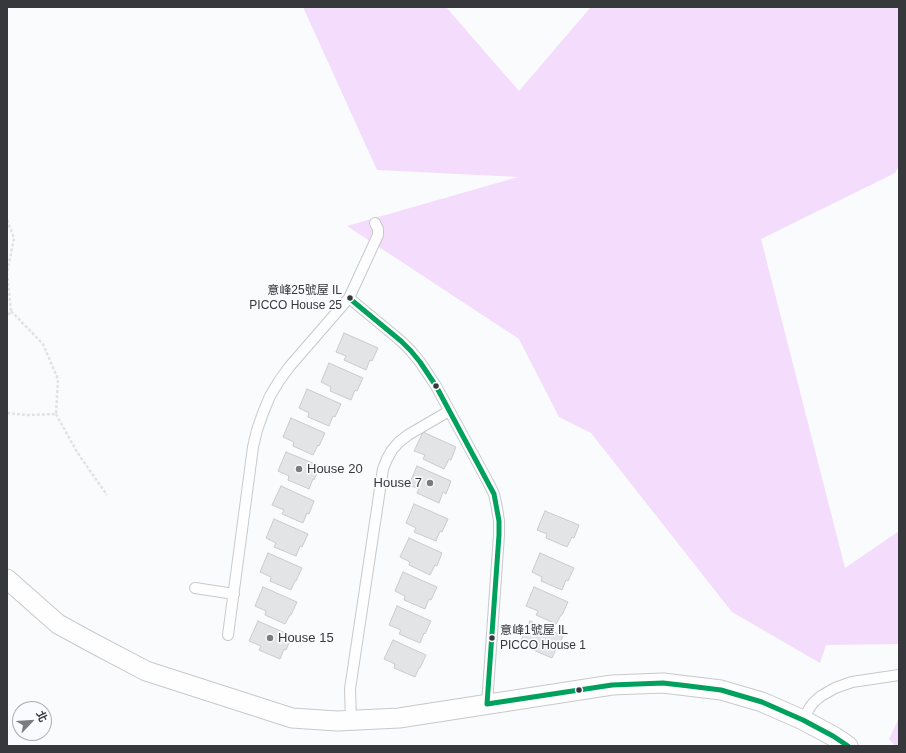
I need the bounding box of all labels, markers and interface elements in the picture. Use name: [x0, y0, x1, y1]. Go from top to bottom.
place label: 意峰25號屋 IL PICCO House 25: [249, 284, 342, 312]
marker: 意峰25號屋 IL PICCO House 25: [345, 293, 355, 303]
unlabelled marker: [431, 381, 441, 391]
place label: House 20: [307, 461, 363, 477]
marker: House 20: [294, 464, 304, 474]
place label: House 7: [374, 475, 422, 491]
marker: House 7: [425, 478, 435, 488]
place label: 意峰1號屋 IL PICCO House 1: [500, 624, 586, 652]
place label: House 15: [278, 630, 334, 646]
marker: House 15: [265, 633, 275, 643]
marker: 意峰1號屋 IL PICCO House 1: [487, 633, 497, 643]
unlabelled marker: [574, 685, 584, 695]
north arrow: [12, 701, 52, 741]
text: 北: [34, 709, 50, 724]

